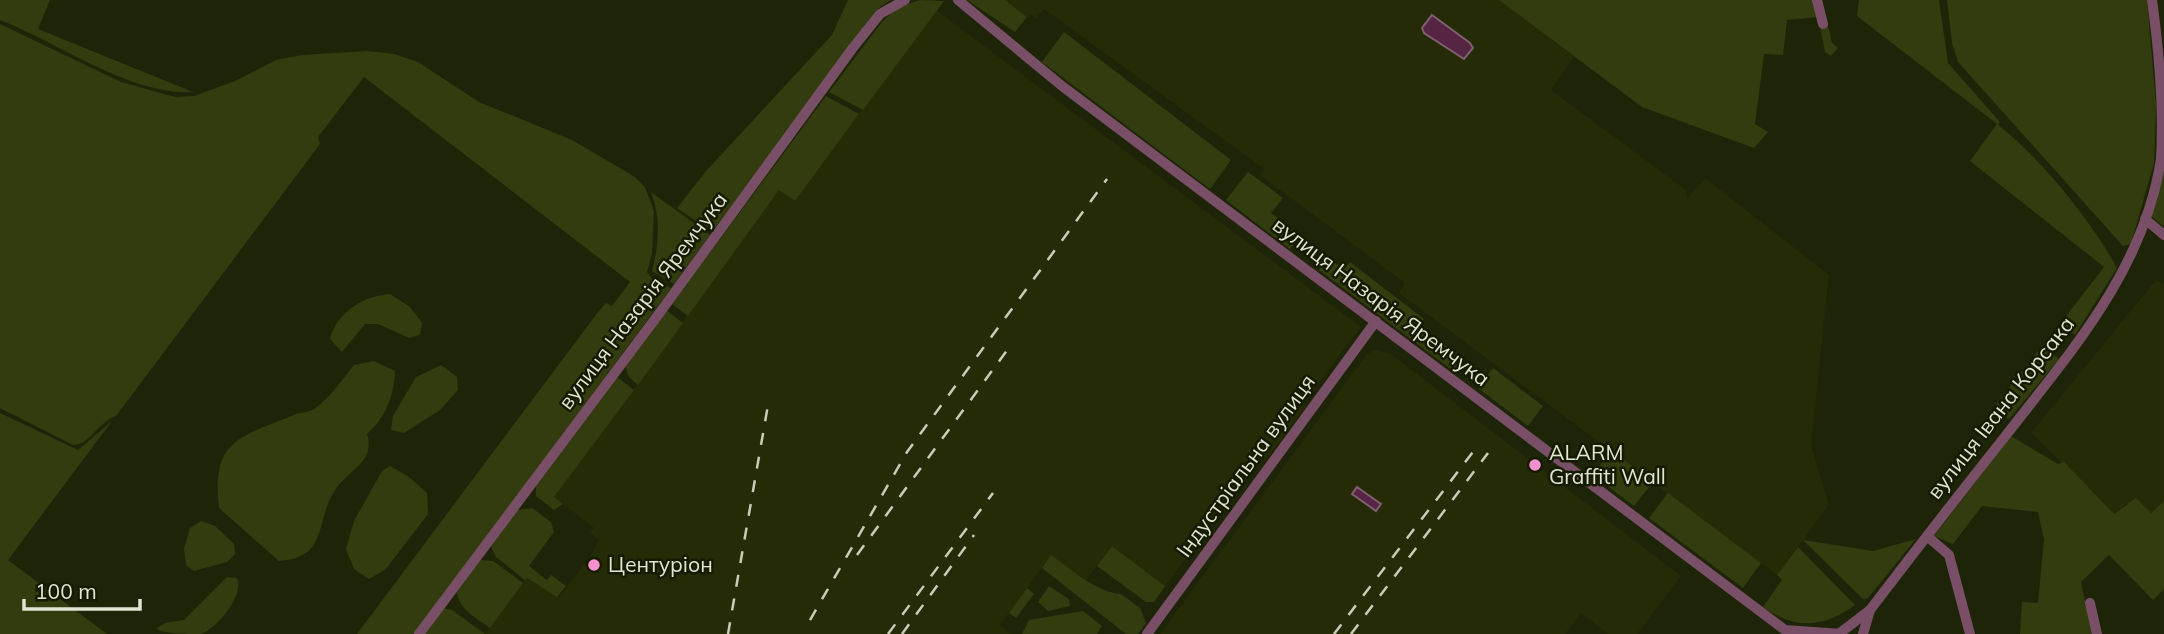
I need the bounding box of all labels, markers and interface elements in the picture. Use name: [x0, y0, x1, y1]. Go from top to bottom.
street label: вулиця Назарія Яремчука: [552, 187, 732, 414]
street label: вулиця Назарія Яремчука: [1268, 211, 1495, 391]
street label: вулиця Івана Корсака: [1921, 311, 2079, 504]
street label: Індустріальна вулиця: [1170, 369, 1320, 562]
place label: ALARM Graffiti Wall: [1549, 439, 1666, 489]
marker: ALARM Graffiti Wall: [1527, 457, 1543, 473]
place label: Центуріон: [608, 551, 713, 577]
marker: Центуріон: [586, 557, 602, 573]
scale bar: [24, 568, 140, 612]
text: 100 m: [35, 578, 97, 604]

